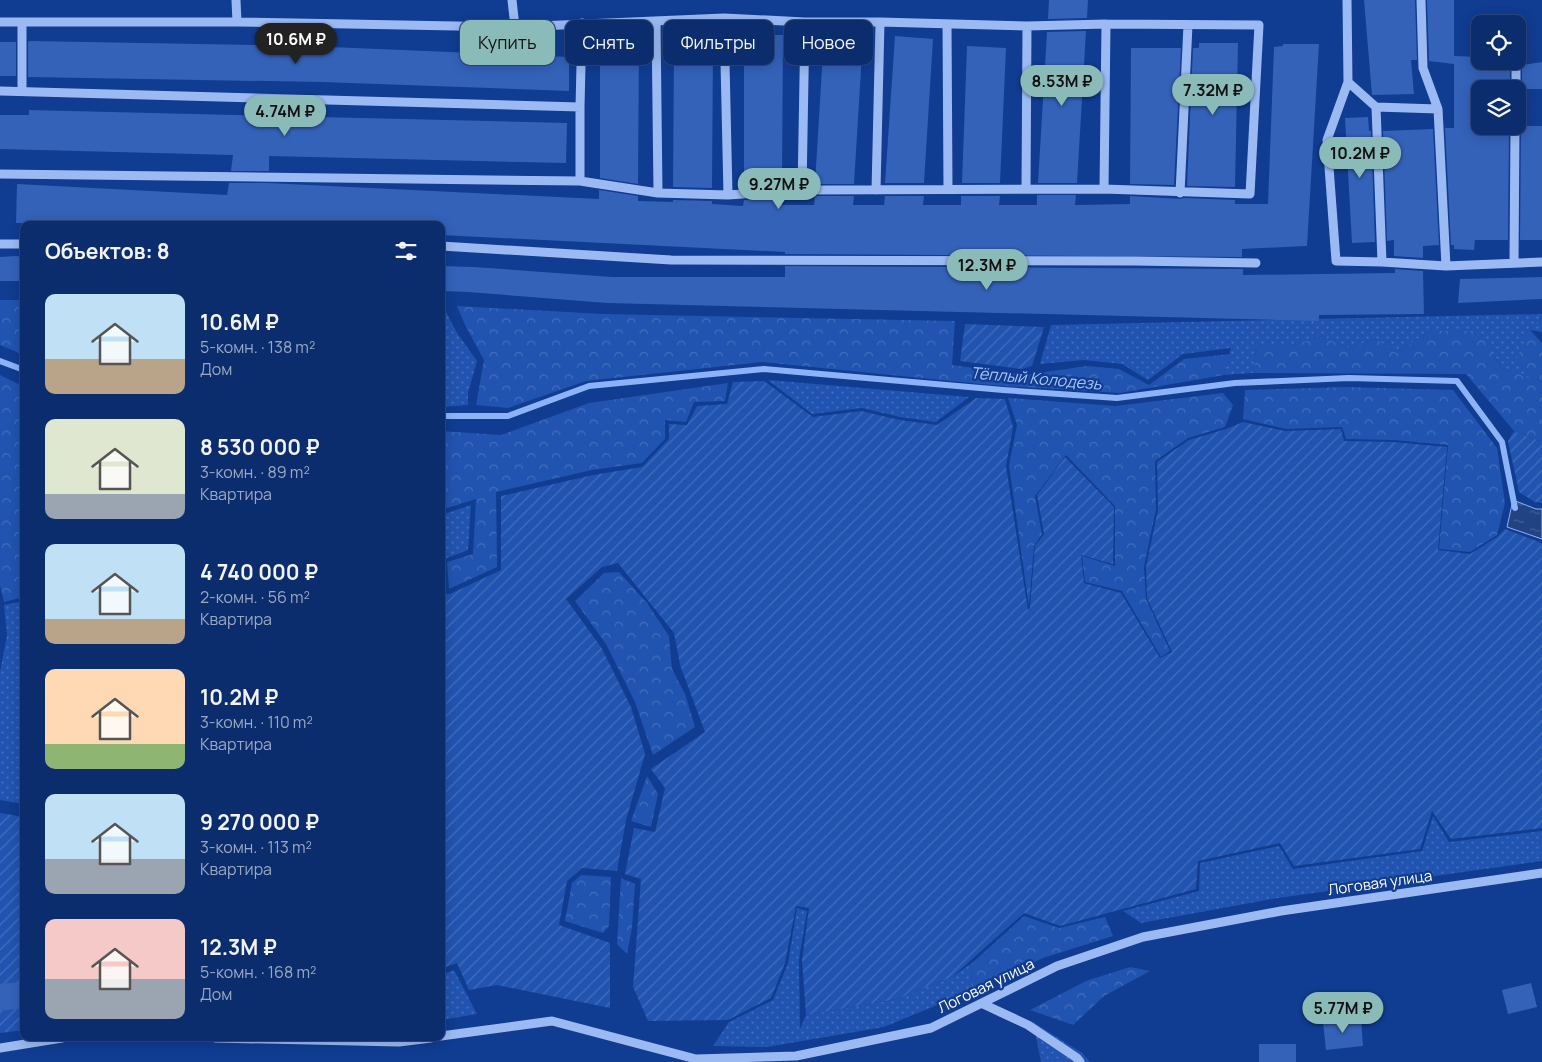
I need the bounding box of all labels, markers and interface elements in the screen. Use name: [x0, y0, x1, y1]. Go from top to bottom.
map controls: [1471, 15, 1526, 135]
button: locate: [1471, 15, 1526, 70]
chip: Купить: [460, 20, 555, 65]
chip: Снять: [565, 20, 653, 65]
chip: Фильтры: [663, 20, 774, 65]
chip: Новое: [784, 20, 873, 65]
pin: 10.6M ₽: [250, 22, 342, 65]
text: 10.6M ₽: [266, 28, 326, 50]
pin: 8.53M ₽: [1016, 64, 1108, 107]
text: 8.53M ₽: [1031, 70, 1093, 92]
pin: 7.32M ₽: [1167, 74, 1259, 116]
text: 7.32M ₽: [1183, 79, 1243, 101]
button: layers: [1471, 80, 1526, 135]
pin: 4.74M ₽: [239, 94, 331, 137]
text: 4.74M ₽: [255, 100, 315, 122]
pin: 10.2M ₽: [1314, 136, 1406, 179]
text: 10.2M ₽: [1330, 142, 1390, 164]
pin: 9.27M ₽: [733, 168, 825, 210]
text: 9.27M ₽: [749, 173, 809, 195]
text: Объектов: 8: [45, 237, 170, 265]
icon: filters: [392, 237, 420, 265]
pin: 12.3M ₽: [941, 248, 1033, 291]
text: 12.3M ₽: [958, 254, 1016, 276]
text: 10.6M ₽: [200, 308, 279, 336]
icon: home: [85, 314, 145, 374]
text: 5-комн. · 138 m²: [200, 336, 315, 358]
text: Дом: [200, 358, 232, 380]
water label: Тёплый Колодезь: [970, 361, 1103, 395]
text: 8 530 000 ₽: [200, 433, 320, 461]
icon: home: [85, 439, 145, 499]
text: 3-комн. · 89 m²: [200, 461, 310, 483]
text: Квартира: [200, 483, 272, 505]
text: 4 740 000 ₽: [200, 558, 318, 586]
icon: home: [85, 564, 145, 624]
text: 2-комн. · 56 m²: [200, 586, 310, 608]
text: Квартира: [200, 608, 272, 630]
text: 10.2M ₽: [200, 683, 278, 711]
icon: home: [85, 689, 145, 749]
text: 3-комн. · 110 m²: [200, 711, 313, 733]
text: Квартира: [200, 733, 272, 755]
text: 9 270 000 ₽: [200, 808, 319, 836]
icon: home: [85, 814, 145, 874]
text: 3-комн. · 113 m²: [200, 836, 312, 858]
text: Квартира: [200, 858, 272, 880]
street label: Логовая улица: [1326, 865, 1433, 900]
text: 12.3M ₽: [200, 933, 277, 961]
icon: home: [85, 939, 145, 999]
street label: Логовая улица: [934, 953, 1038, 1018]
text: 5-комн. · 168 m²: [200, 961, 316, 983]
text: Дом: [200, 983, 232, 1005]
pin: 5.77M ₽: [1297, 992, 1389, 1034]
text: 5.77M ₽: [1313, 997, 1373, 1019]

